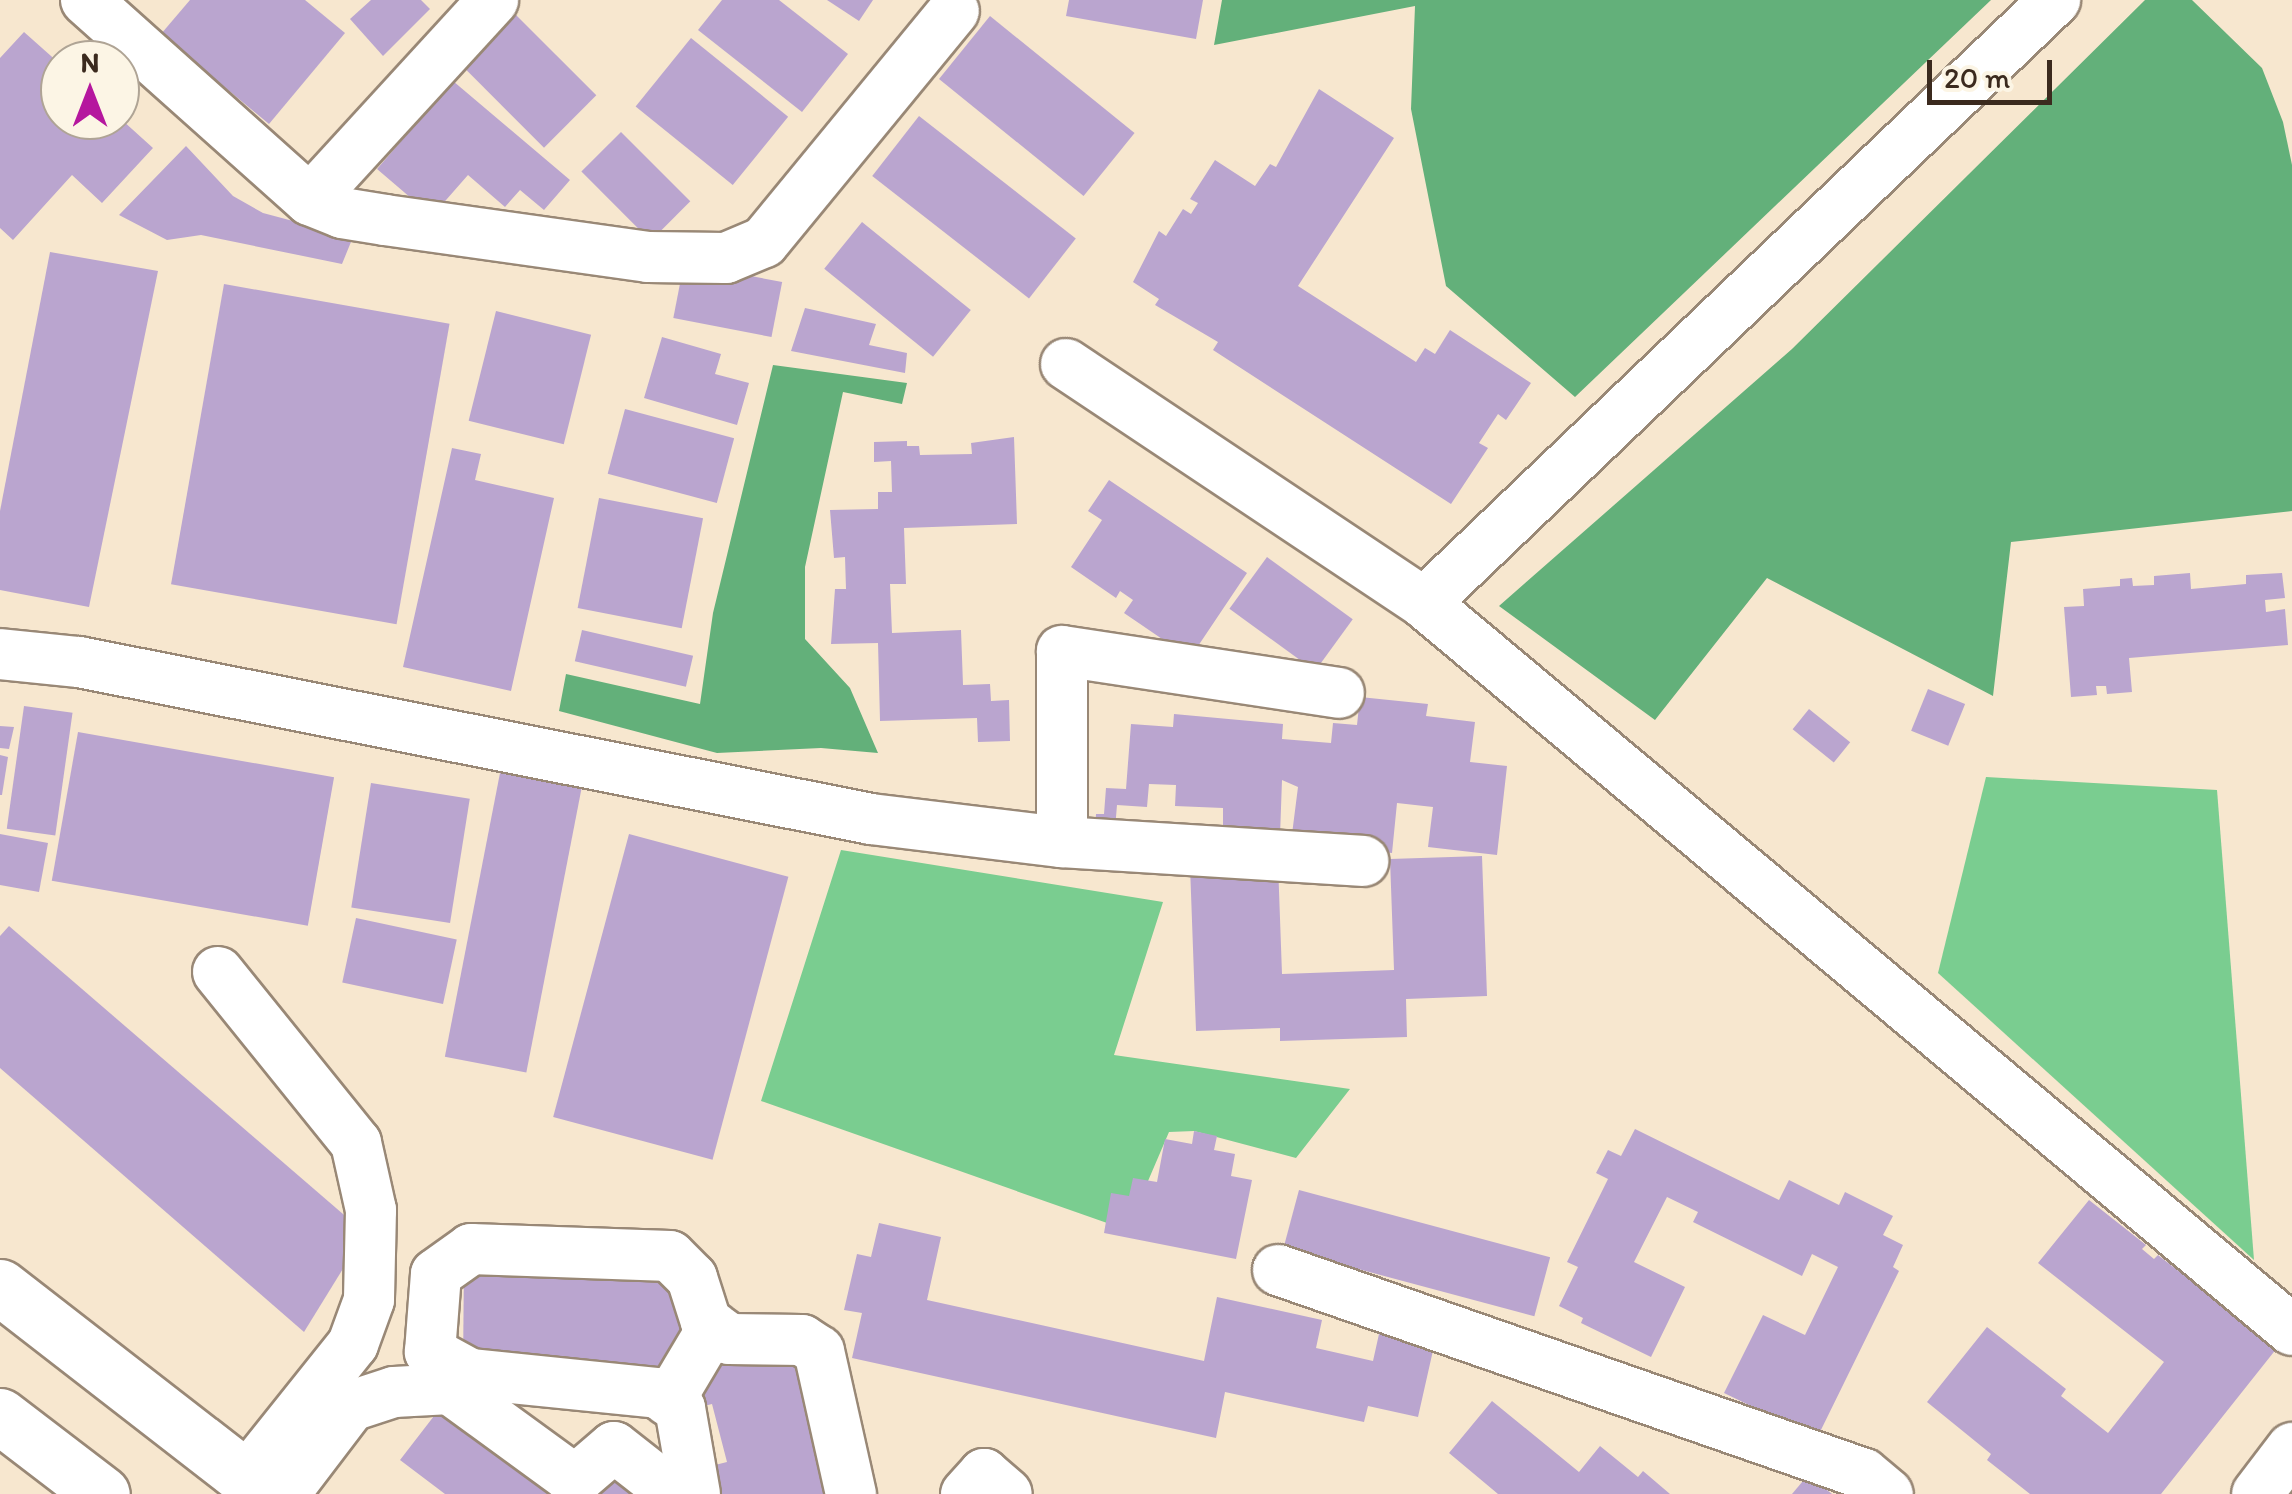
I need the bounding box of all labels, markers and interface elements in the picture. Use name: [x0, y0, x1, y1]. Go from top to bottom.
north arrow: [40, 40, 140, 140]
scale bar: [1932, 40, 2057, 102]
text: N: [81, 45, 99, 79]
text: 20 m: [1944, 59, 2010, 96]

